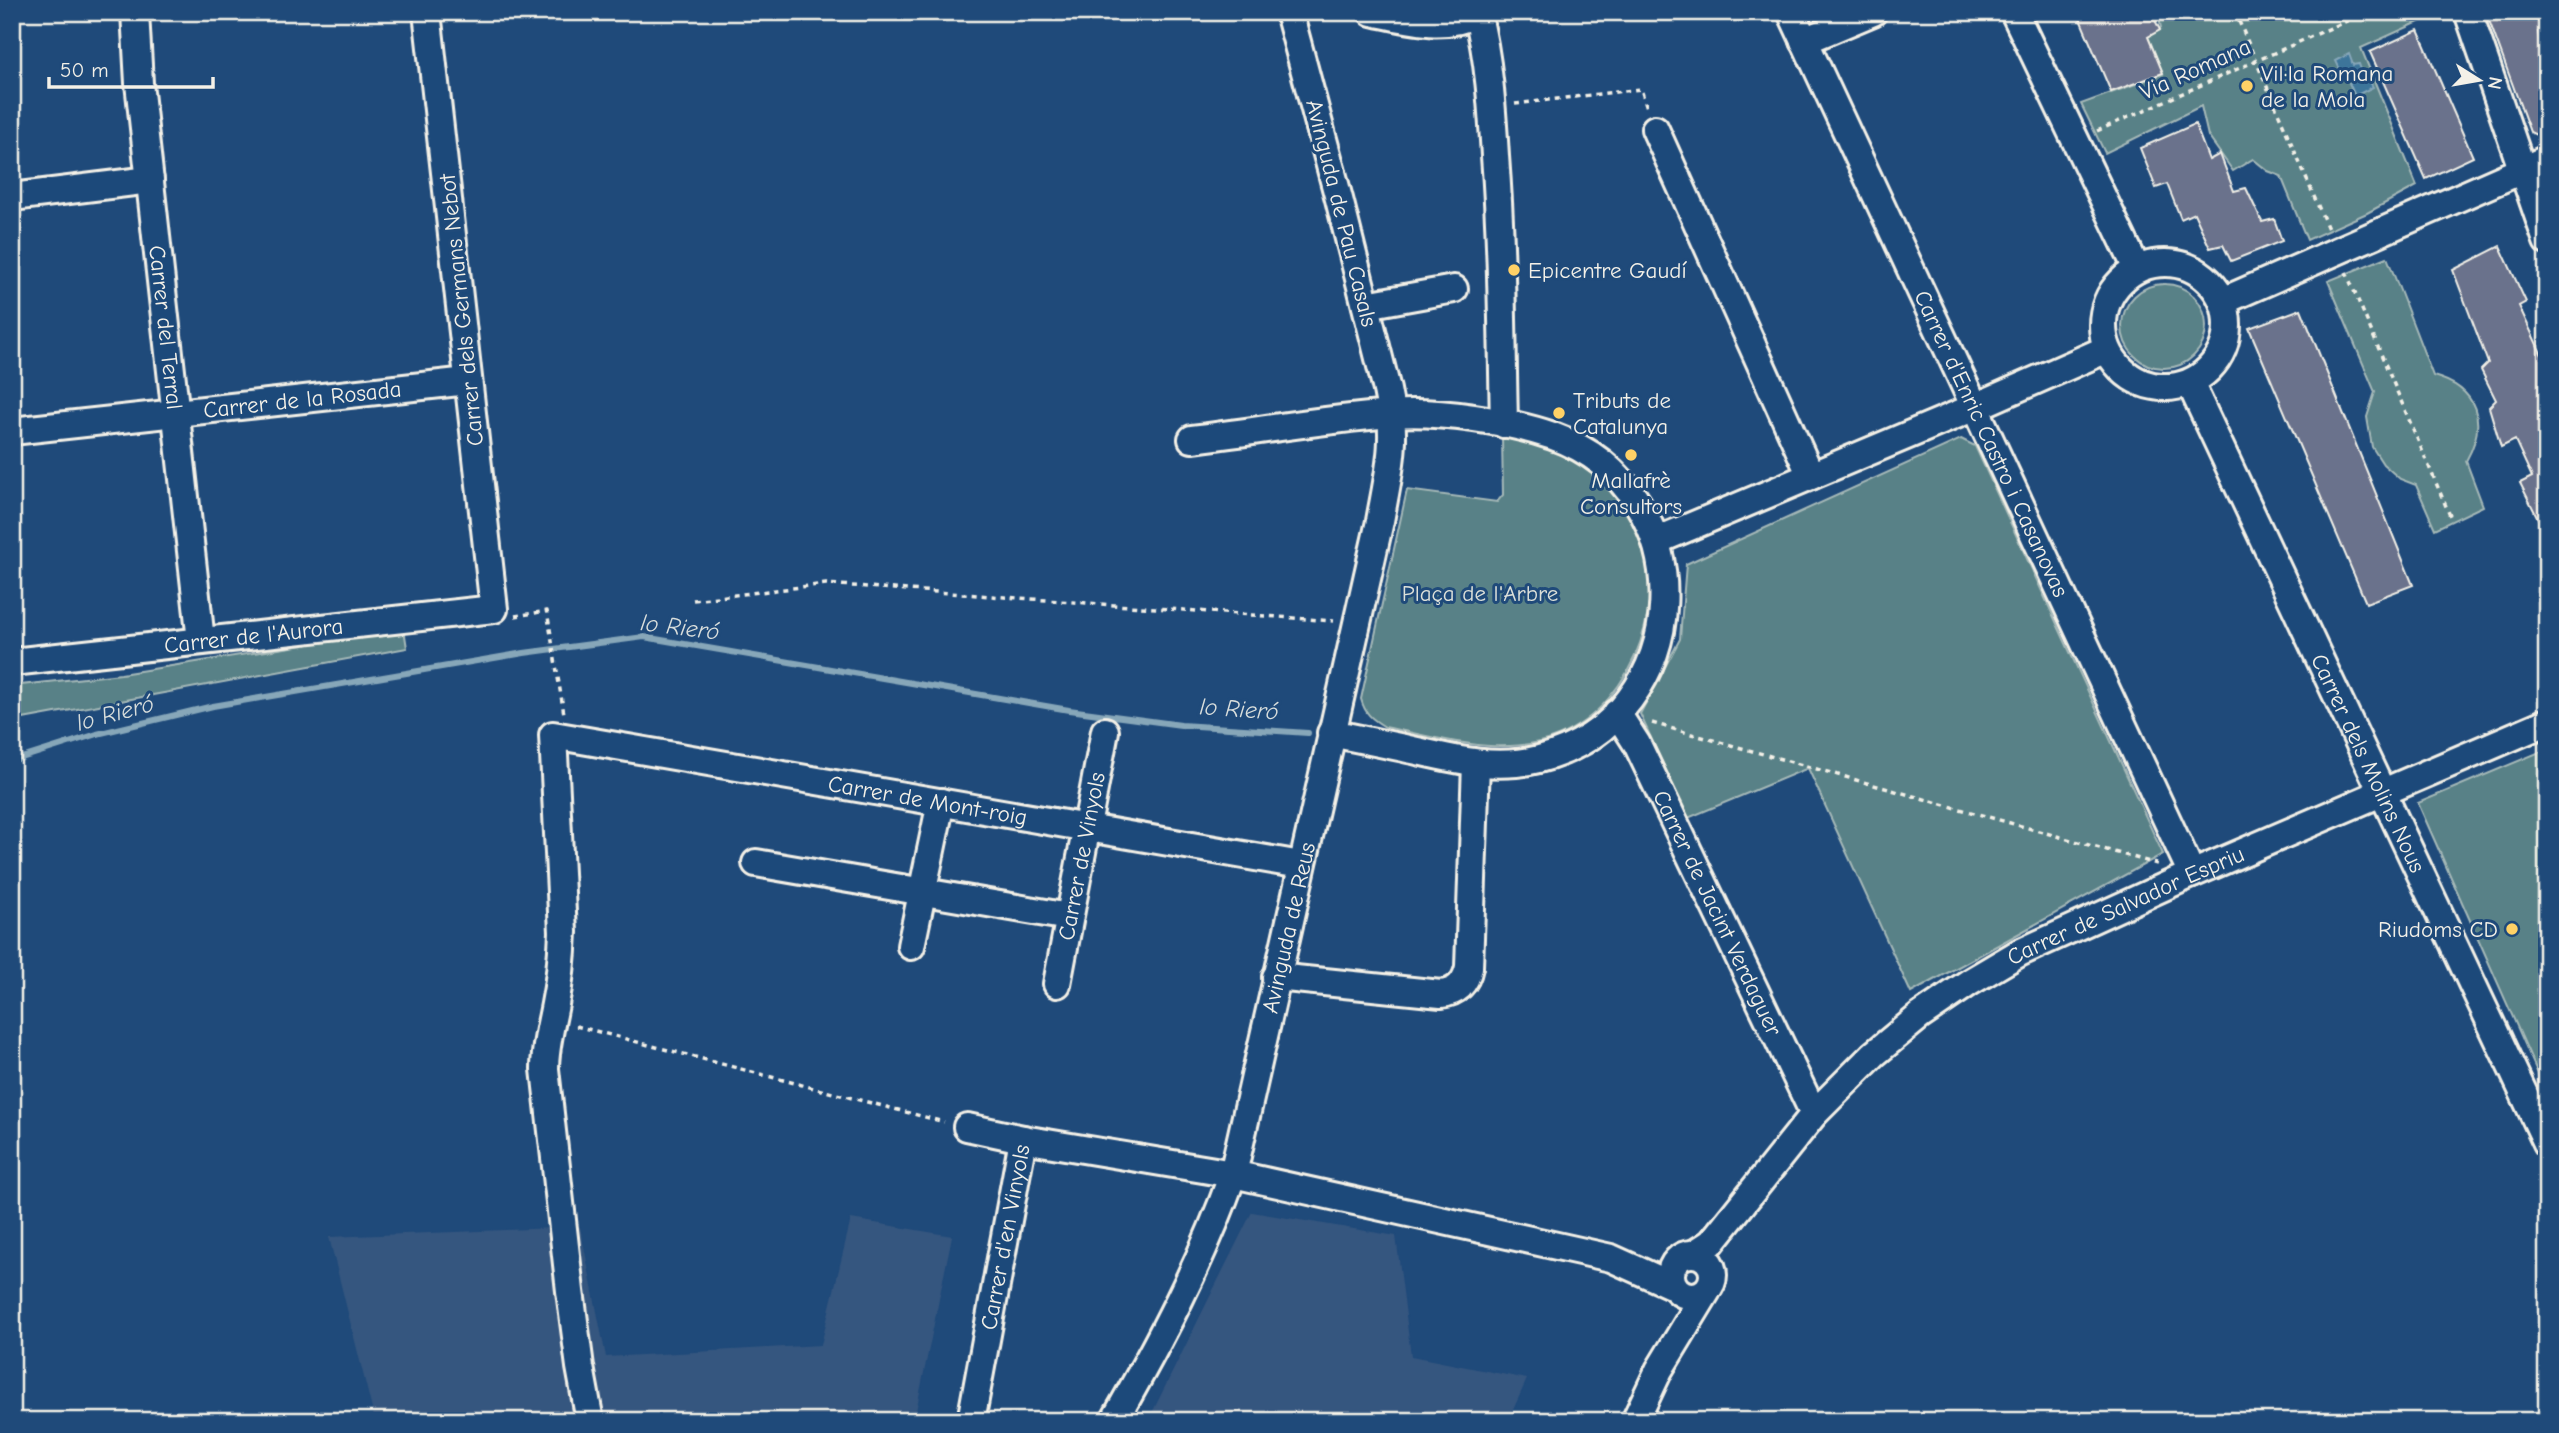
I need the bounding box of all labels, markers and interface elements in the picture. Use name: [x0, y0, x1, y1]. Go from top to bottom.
street label: Via Romana: [2136, 33, 2255, 106]
scale bar: [49, 46, 214, 90]
north arrow: [2444, 46, 2514, 116]
text: 50 m: [60, 58, 109, 82]
place label: Vil·la Romana de la Mola: [2261, 60, 2393, 113]
text: N: [2483, 75, 2507, 91]
marker: Vil·la Romana de la Mola: [2239, 78, 2255, 94]
street label: Avinguda de Pau Casals: [1300, 97, 1383, 330]
street label: Carrer dels Germans Nebot: [434, 171, 489, 447]
street label: Carrer del Terral: [143, 244, 188, 411]
place label: Epicentre Gaudí: [1528, 257, 1687, 284]
marker: Epicentre Gaudí: [1506, 262, 1522, 278]
street label: Carrer d'Enric Castro i Casanovas: [1908, 286, 2074, 601]
street label: Carrer de la Rosada: [202, 375, 403, 424]
place label: Tributs de Catalunya: [1573, 387, 1671, 440]
marker: Tributs de Catalunya: [1551, 405, 1567, 421]
marker: Mallafrè Consultors: [1623, 447, 1639, 463]
place label: Mallafrè Consultors: [1580, 467, 1682, 520]
park label: Plaça de l'Arbre: [1402, 580, 1558, 607]
water label: lo Rieró: [639, 608, 721, 646]
street label: Carrer de l'Aurora: [163, 613, 344, 659]
street label: Carrer dels Molins Nous: [2305, 650, 2431, 877]
water label: lo Rieró: [73, 689, 157, 737]
water label: lo Rieró: [1198, 692, 1280, 726]
street label: Carrer de Mont-roig: [826, 770, 1029, 831]
street label: Carrer de Vinyols: [1053, 770, 1111, 943]
street label: Carrer de Jacint Verdaguer: [1647, 786, 1788, 1041]
street label: Avinguda de Reus: [1257, 840, 1321, 1016]
street label: Carrer de Salvador Espriu: [2002, 840, 2248, 971]
place label: Riudoms CD: [2378, 916, 2498, 943]
marker: Riudoms CD: [2504, 921, 2520, 937]
street label: Carrer d'en Vinyols: [975, 1142, 1036, 1332]

